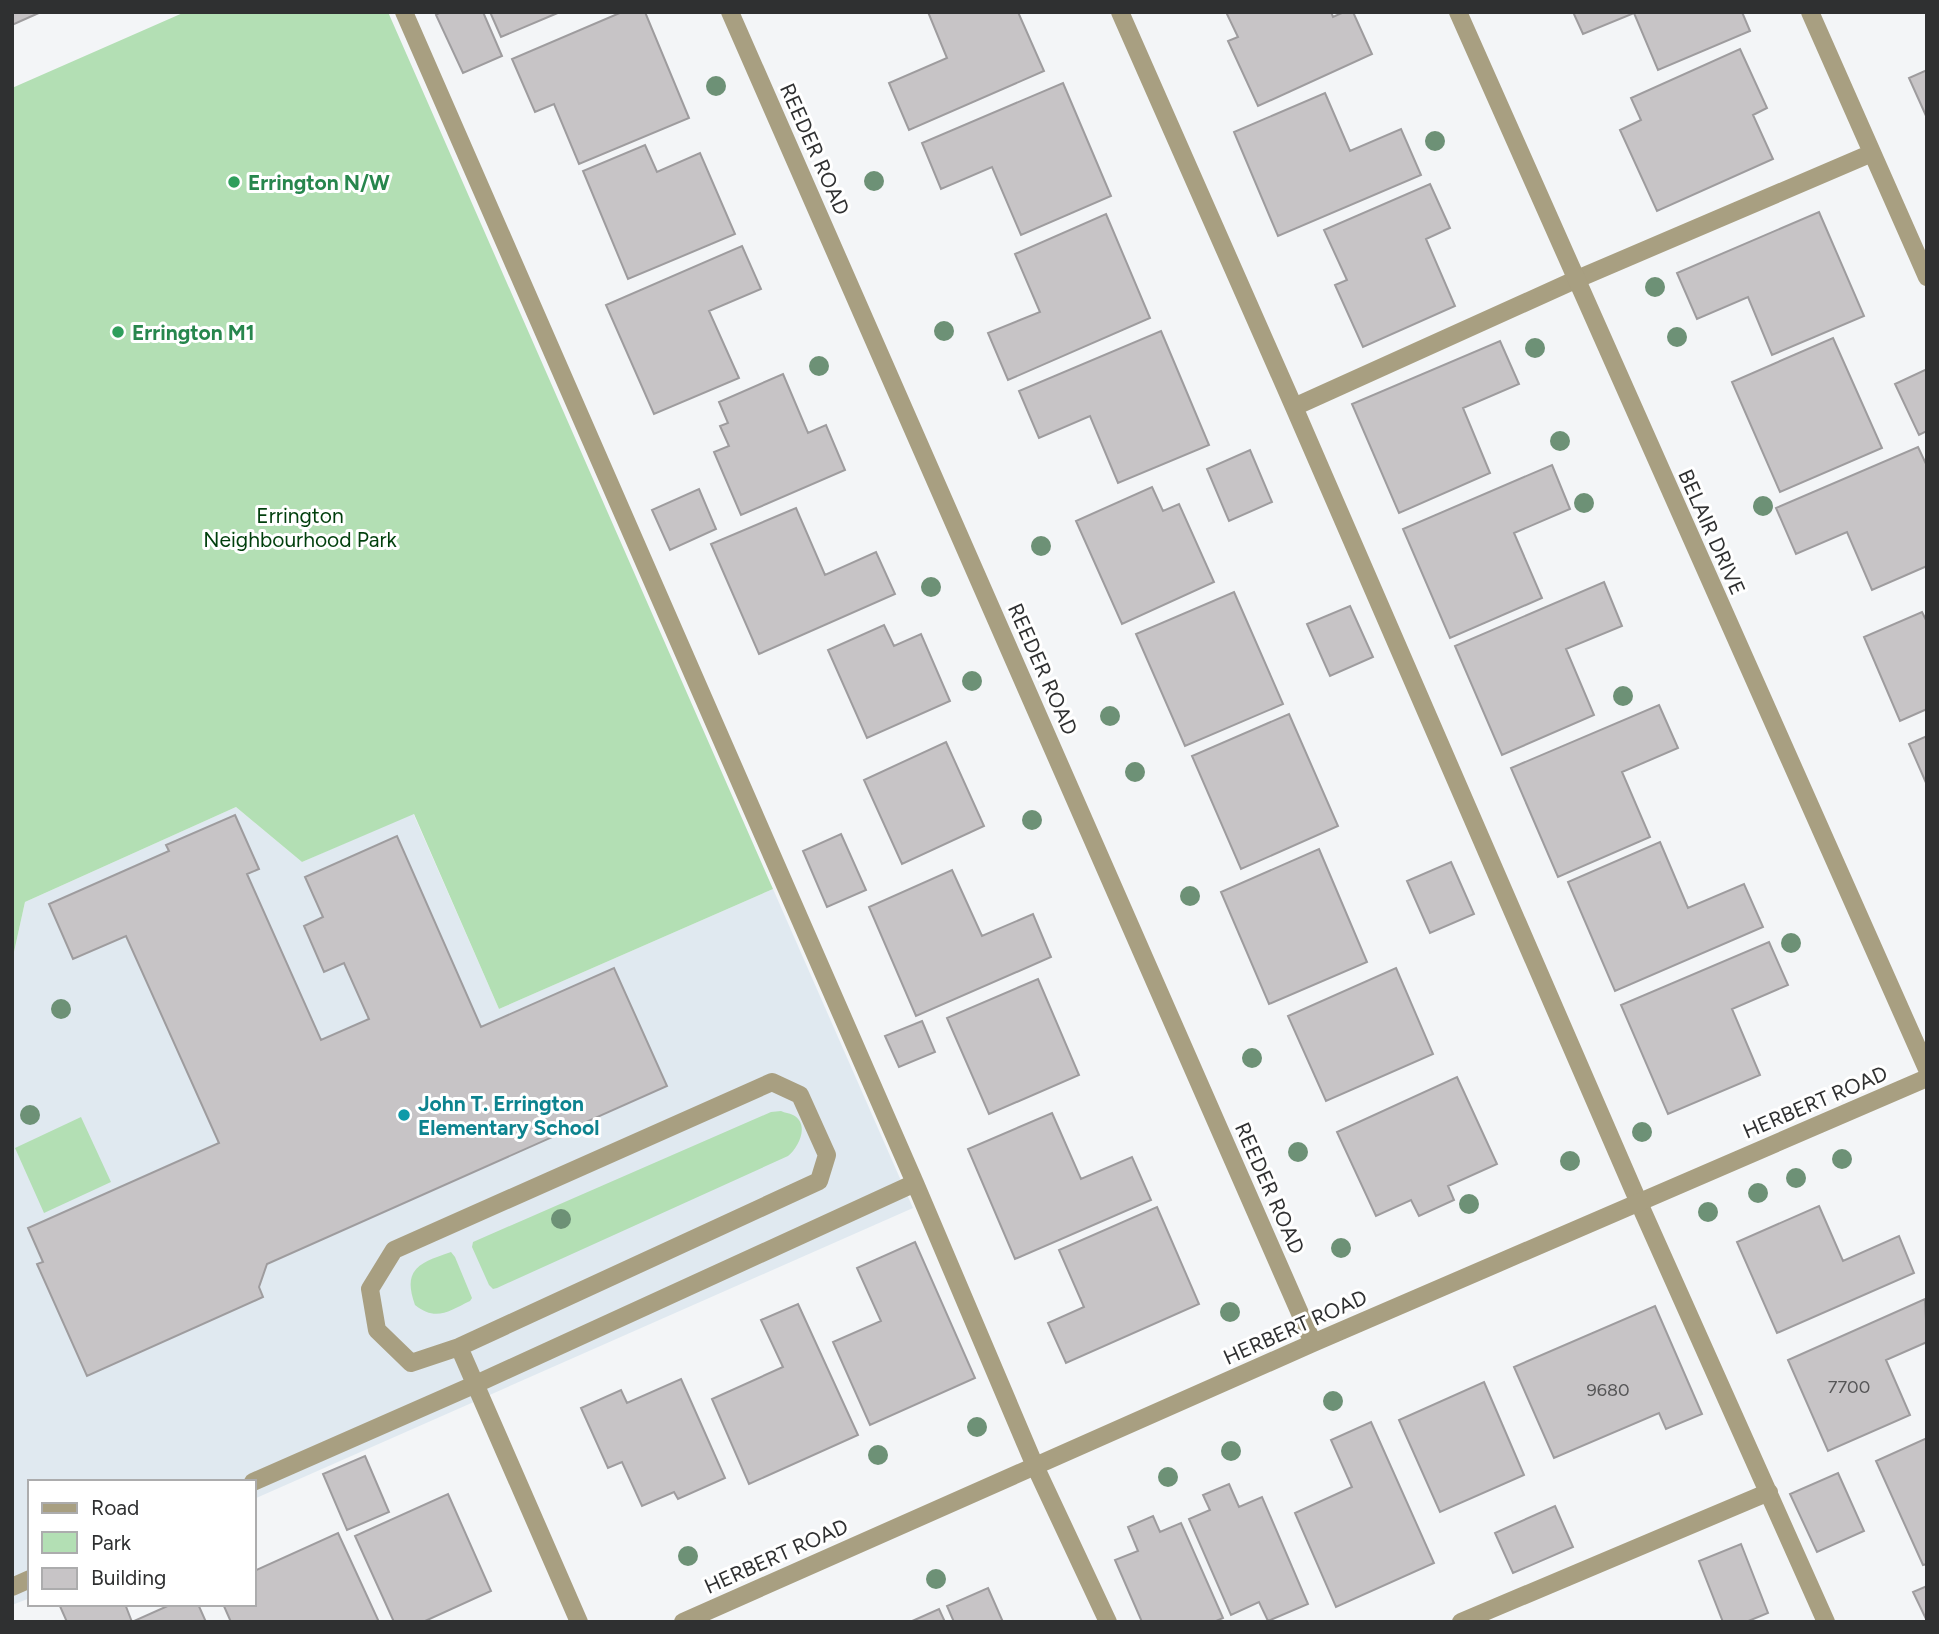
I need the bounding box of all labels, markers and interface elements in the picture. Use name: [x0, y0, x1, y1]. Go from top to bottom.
street label: REEDER ROAD: [775, 79, 855, 219]
place label: Errington N/W: [248, 170, 390, 195]
marker: Errington N/W: [226, 174, 242, 190]
place label: Errington M1: [132, 320, 255, 345]
marker: Errington M1: [110, 324, 126, 340]
street label: BELAIR DRIVE: [1673, 465, 1751, 599]
park label: Errington Neighbourhood Park: [203, 503, 398, 552]
street label: REEDER ROAD: [1003, 599, 1083, 739]
street label: HERBERT ROAD: [1739, 1060, 1891, 1144]
place label: John T. Errington Elementary School: [418, 1091, 599, 1140]
marker: John T. Errington Elementary School: [396, 1107, 412, 1123]
street label: REEDER ROAD: [1230, 1118, 1310, 1258]
street label: HERBERT ROAD: [1219, 1284, 1371, 1370]
house number: 7700: [1828, 1376, 1870, 1398]
house number: 9680: [1587, 1379, 1629, 1401]
legend: [28, 1480, 256, 1606]
text: Road: [91, 1495, 139, 1520]
street label: HERBERT ROAD: [700, 1513, 852, 1599]
text: Park: [91, 1530, 132, 1555]
text: Building: [91, 1565, 166, 1590]

